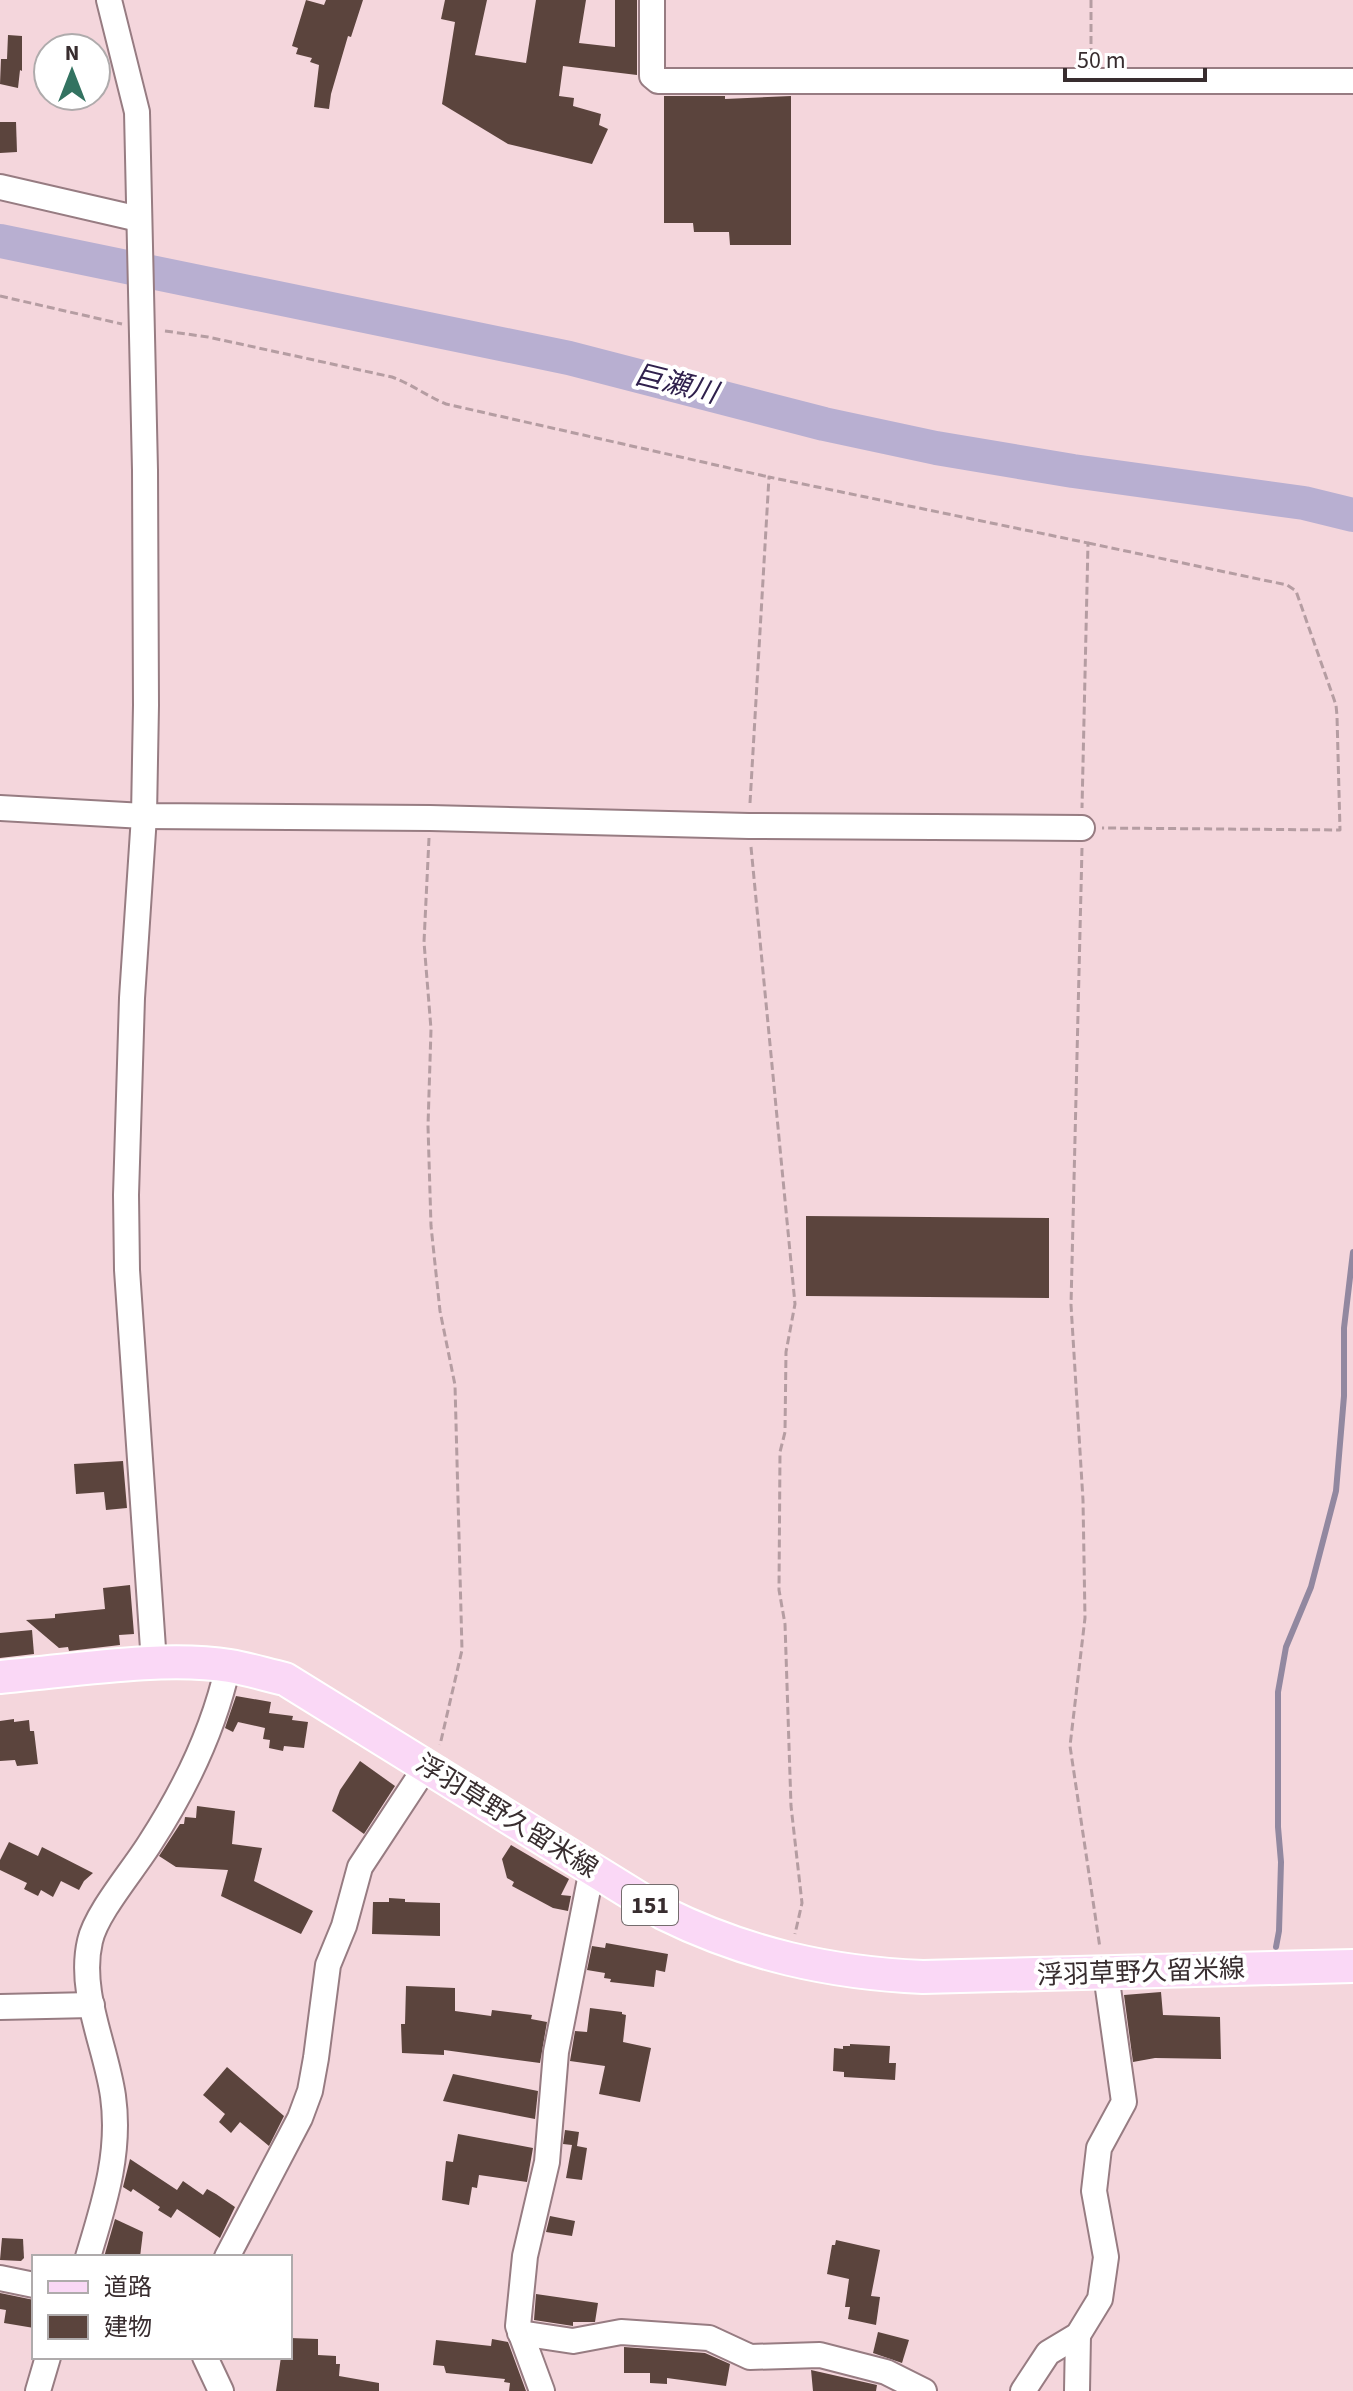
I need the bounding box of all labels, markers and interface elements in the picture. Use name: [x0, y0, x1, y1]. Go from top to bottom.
north arrow: [32, 32, 112, 112]
scale bar: [1065, 32, 1205, 82]
text: N: [65, 37, 79, 69]
text: 50 m: [1077, 43, 1126, 78]
water label: 巨瀬川: [630, 354, 724, 414]
street label: 浮羽草野久留米線: [409, 1745, 605, 1887]
road number: 151: [622, 1885, 678, 1925]
street label: 浮羽草野久留米線: [1036, 1950, 1246, 1994]
legend: [32, 2255, 292, 2359]
text: 道路: [104, 2270, 152, 2305]
text: 建物: [104, 2310, 152, 2345]

